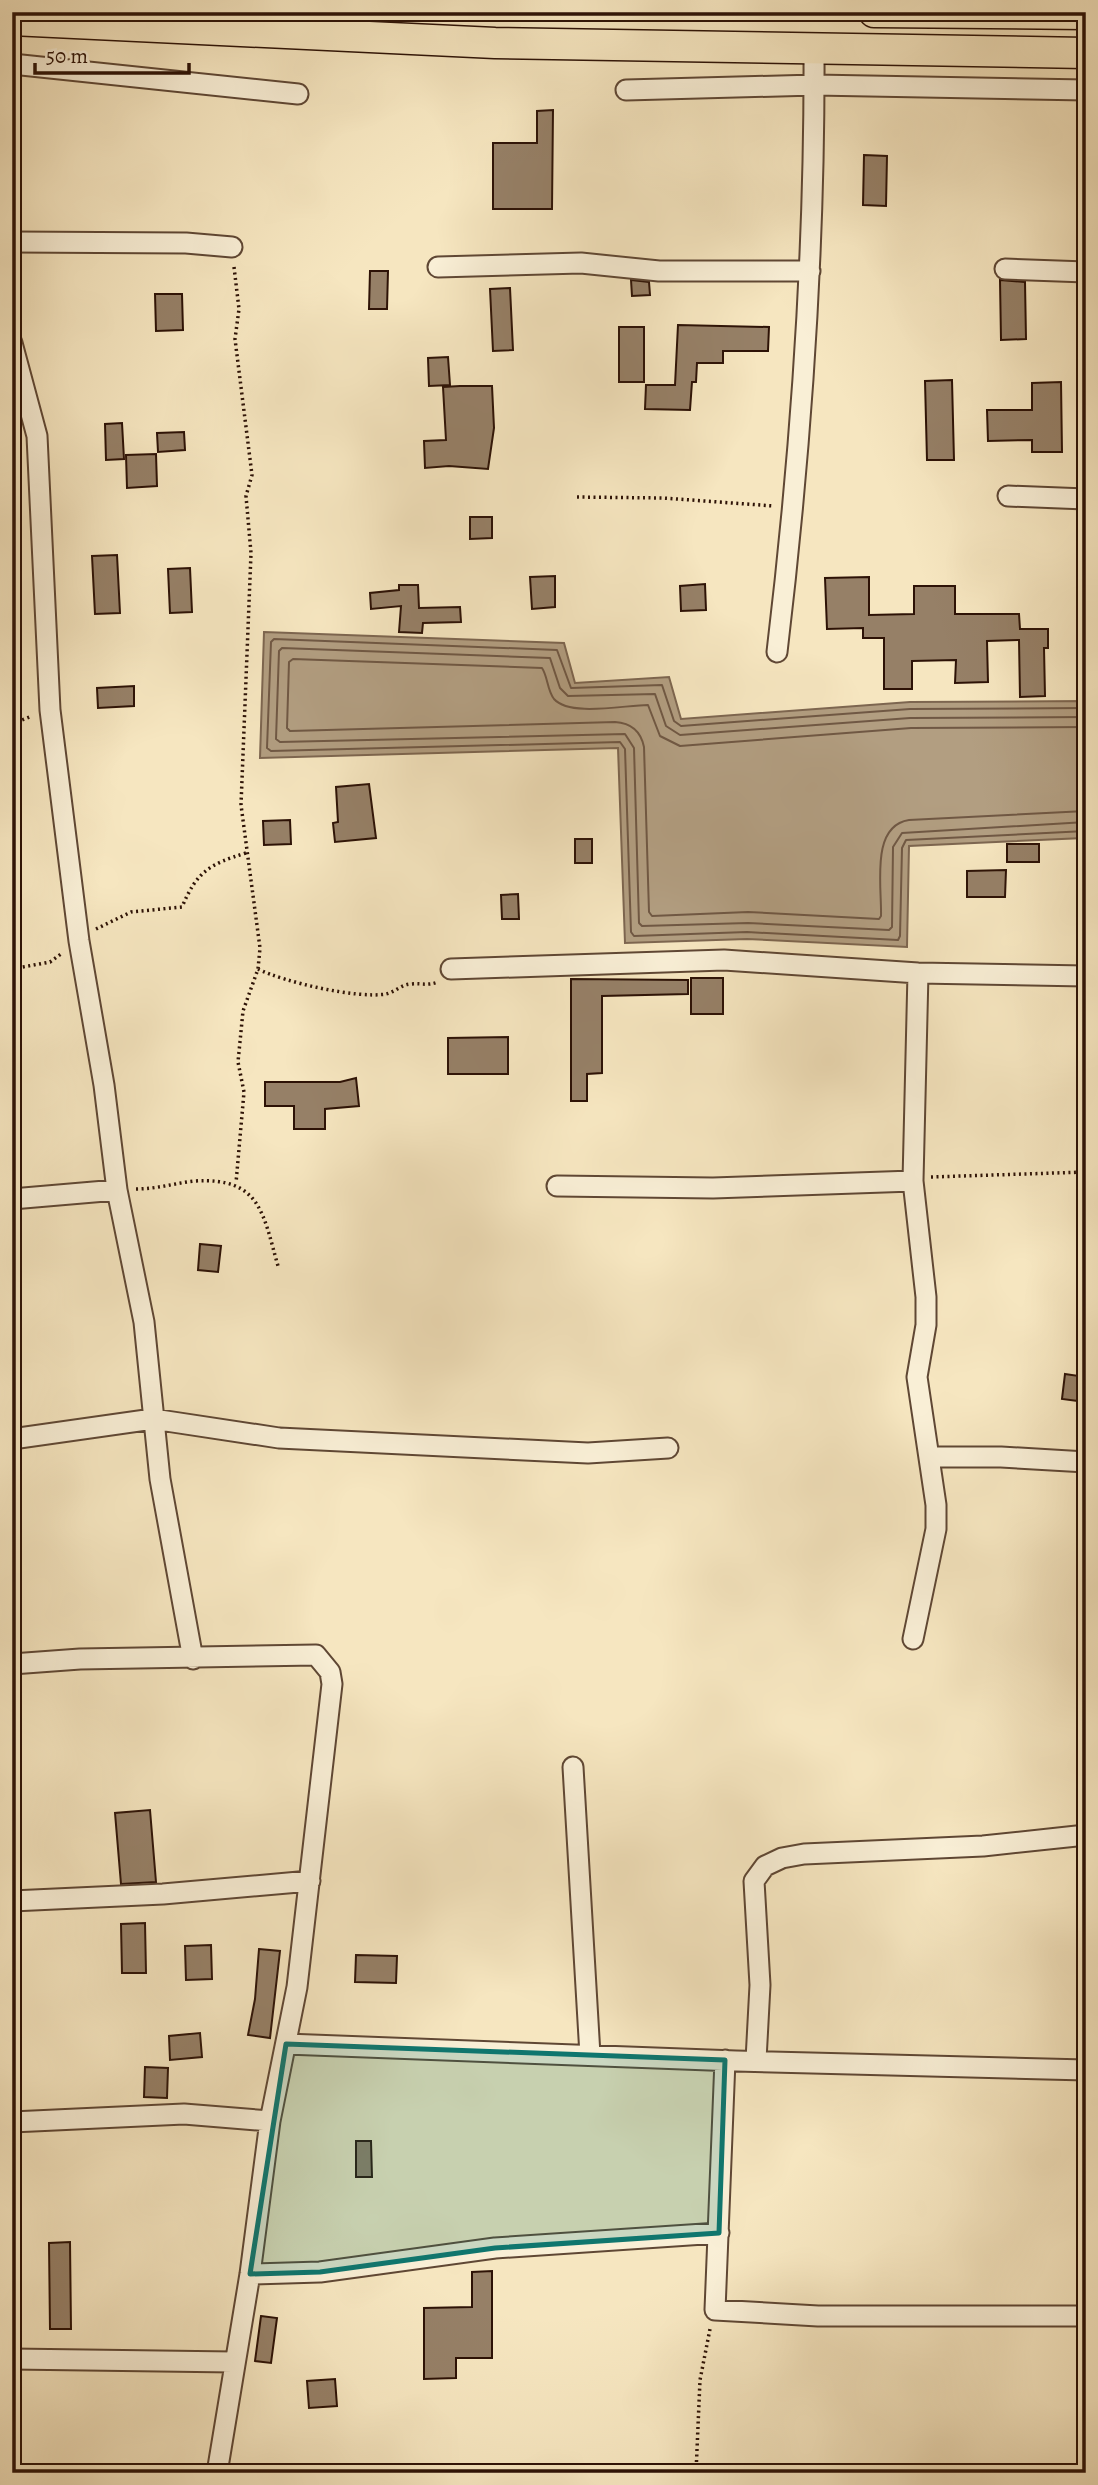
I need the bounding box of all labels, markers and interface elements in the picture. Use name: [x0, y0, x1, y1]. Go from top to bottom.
scale bar: [35, 32, 189, 76]
text: 50 m: [46, 42, 88, 70]

